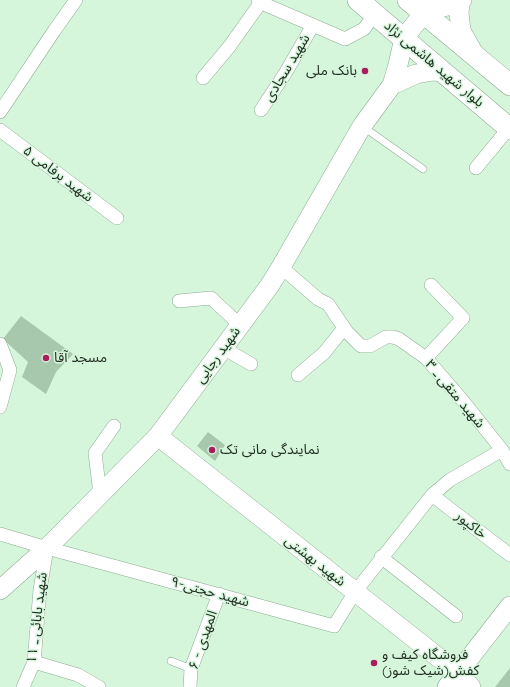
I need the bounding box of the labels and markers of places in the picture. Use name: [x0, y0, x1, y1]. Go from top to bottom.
place label: بانک ملی: [306, 63, 357, 79]
marker: بانک ملی: [360, 66, 370, 76]
place label: مسجد آقا: [54, 350, 107, 366]
marker: مسجد آقا: [41, 353, 51, 363]
place label: نمایندگی مانی تک: [220, 442, 319, 458]
marker: نمایندگی مانی تک: [207, 445, 217, 455]
place label: فروشگاه کیف و کفش(شیک شوز): [382, 647, 479, 680]
marker: فروشگاه کیف و کفش(شیک شوز): [369, 658, 379, 668]

